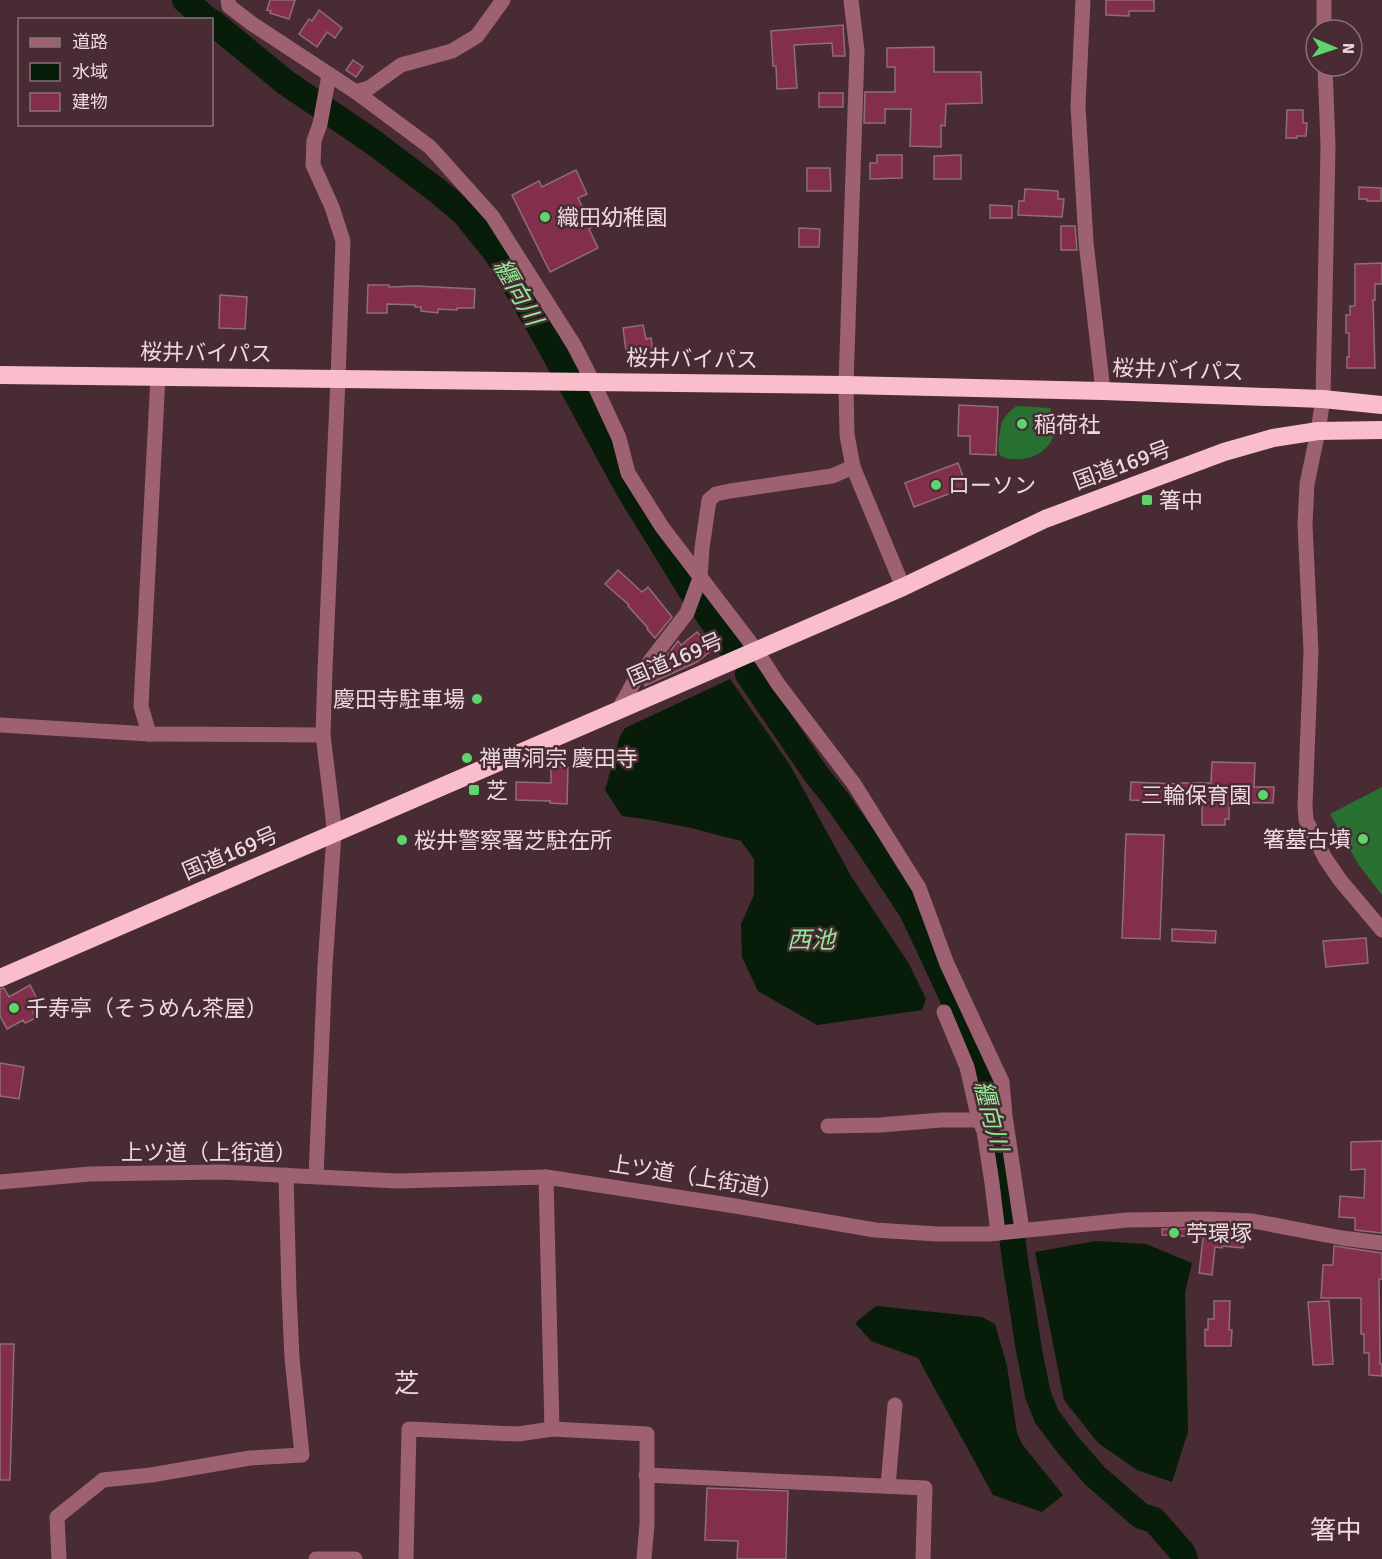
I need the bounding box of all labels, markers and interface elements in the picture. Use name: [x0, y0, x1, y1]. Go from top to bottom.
legend: [18, 18, 213, 126]
north arrow: [1304, 18, 1364, 78]
text: 道路: [72, 31, 108, 53]
text: N: [1338, 43, 1358, 54]
text: 水域: [72, 61, 108, 83]
text: 建物: [72, 91, 108, 113]
place label: 織田幼稚園: [557, 204, 667, 231]
marker: 織田幼稚園: [538, 210, 552, 224]
water label: 纒向川: [487, 253, 550, 333]
street label: 桜井バイパス: [140, 338, 272, 368]
street label: 桜井バイパス: [626, 344, 758, 374]
street label: 桜井バイパス: [1112, 354, 1244, 386]
place label: 稲荷社: [1034, 411, 1100, 438]
marker: 稲荷社: [1015, 417, 1029, 431]
street label: 国道169号: [1070, 435, 1174, 495]
place label: ローソン: [948, 472, 1036, 499]
marker: ローソン: [929, 478, 943, 492]
place label: 箸中: [1159, 487, 1203, 514]
marker: 箸中: [1140, 493, 1154, 507]
street label: 国道169号: [623, 627, 727, 691]
place label: 慶田寺駐車場: [333, 686, 465, 713]
marker: 慶田寺駐車場: [470, 692, 484, 706]
place label: 禅曹洞宗 慶田寺: [479, 745, 638, 772]
marker: 禅曹洞宗 慶田寺: [460, 751, 474, 765]
place label: 芝: [486, 777, 508, 804]
place label: 三輪保育園: [1141, 782, 1251, 809]
marker: 芝: [467, 783, 481, 797]
marker: 三輪保育園: [1256, 788, 1270, 802]
street label: 国道169号: [178, 821, 282, 885]
place label: 箸墓古墳: [1263, 826, 1351, 853]
place label: 桜井警察署芝駐在所: [414, 827, 612, 854]
marker: 箸墓古墳: [1356, 832, 1370, 846]
marker: 桜井警察署芝駐在所: [395, 833, 409, 847]
water label: 西池: [787, 925, 837, 955]
place label: 千寿亭（そうめん茶屋）: [26, 995, 268, 1022]
marker: 千寿亭（そうめん茶屋）: [7, 1001, 21, 1015]
water label: 纒向川: [968, 1077, 1015, 1157]
street label: 上ツ道（上街道）: [121, 1139, 297, 1166]
street label: 上ツ道（上街道）: [607, 1150, 785, 1204]
place label: 苧環塚: [1186, 1220, 1252, 1247]
marker: 苧環塚: [1167, 1226, 1181, 1240]
district label: 芝: [394, 1368, 420, 1400]
district label: 箸中: [1310, 1515, 1362, 1547]

